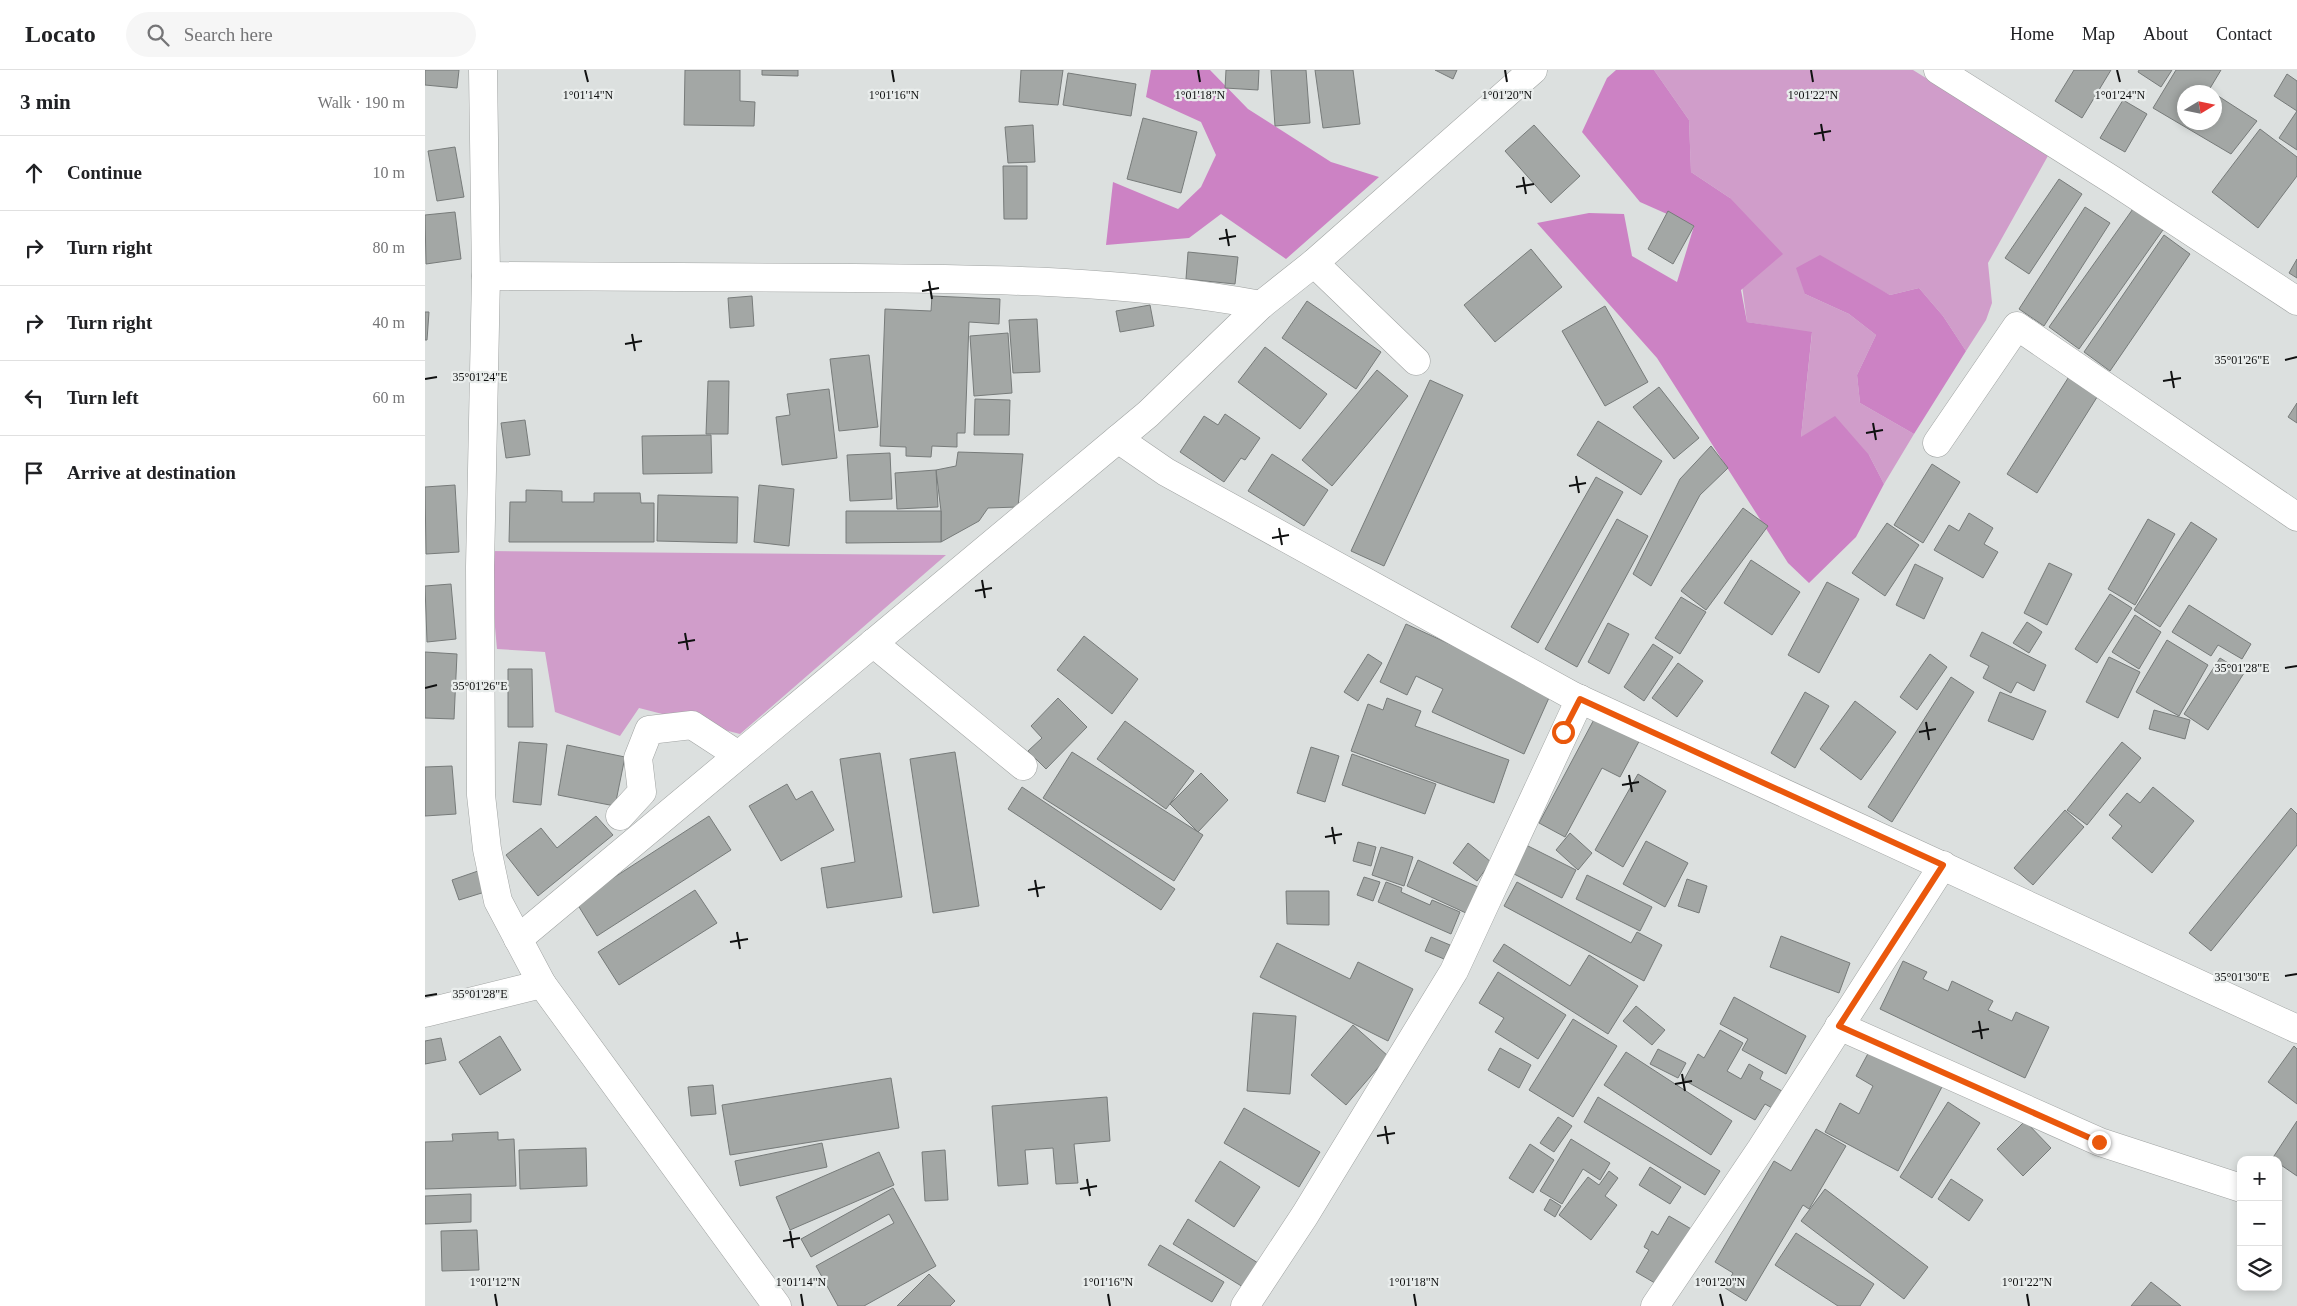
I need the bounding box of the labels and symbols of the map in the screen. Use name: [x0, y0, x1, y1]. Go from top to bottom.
north arrow: [2177, 85, 2222, 130]
text: 1°01'14"N: [563, 88, 614, 102]
text: 1°01'16"N: [869, 88, 920, 102]
text: 1°01'18"N: [1175, 88, 1226, 102]
text: 1°01'20"N: [1482, 88, 1533, 102]
text: 1°01'22"N: [1788, 88, 1839, 102]
text: 1°01'24"N: [2095, 88, 2146, 102]
text: 35°01'26"E: [2214, 353, 2270, 367]
text: 35°01'24"E: [452, 370, 508, 384]
text: 35°01'28"E: [2214, 661, 2270, 675]
text: 35°01'26"E: [452, 679, 508, 693]
route start: [1552, 721, 1575, 744]
text: 35°01'30"E: [2214, 970, 2270, 984]
text: 35°01'28"E: [452, 987, 508, 1001]
route end: [2088, 1131, 2111, 1154]
text: 1°01'12"N: [470, 1275, 521, 1289]
text: 1°01'14"N: [776, 1275, 827, 1289]
text: 1°01'16"N: [1083, 1275, 1134, 1289]
text: 1°01'18"N: [1389, 1275, 1440, 1289]
text: 1°01'20"N: [1695, 1275, 1746, 1289]
text: 1°01'22"N: [2002, 1275, 2053, 1289]

